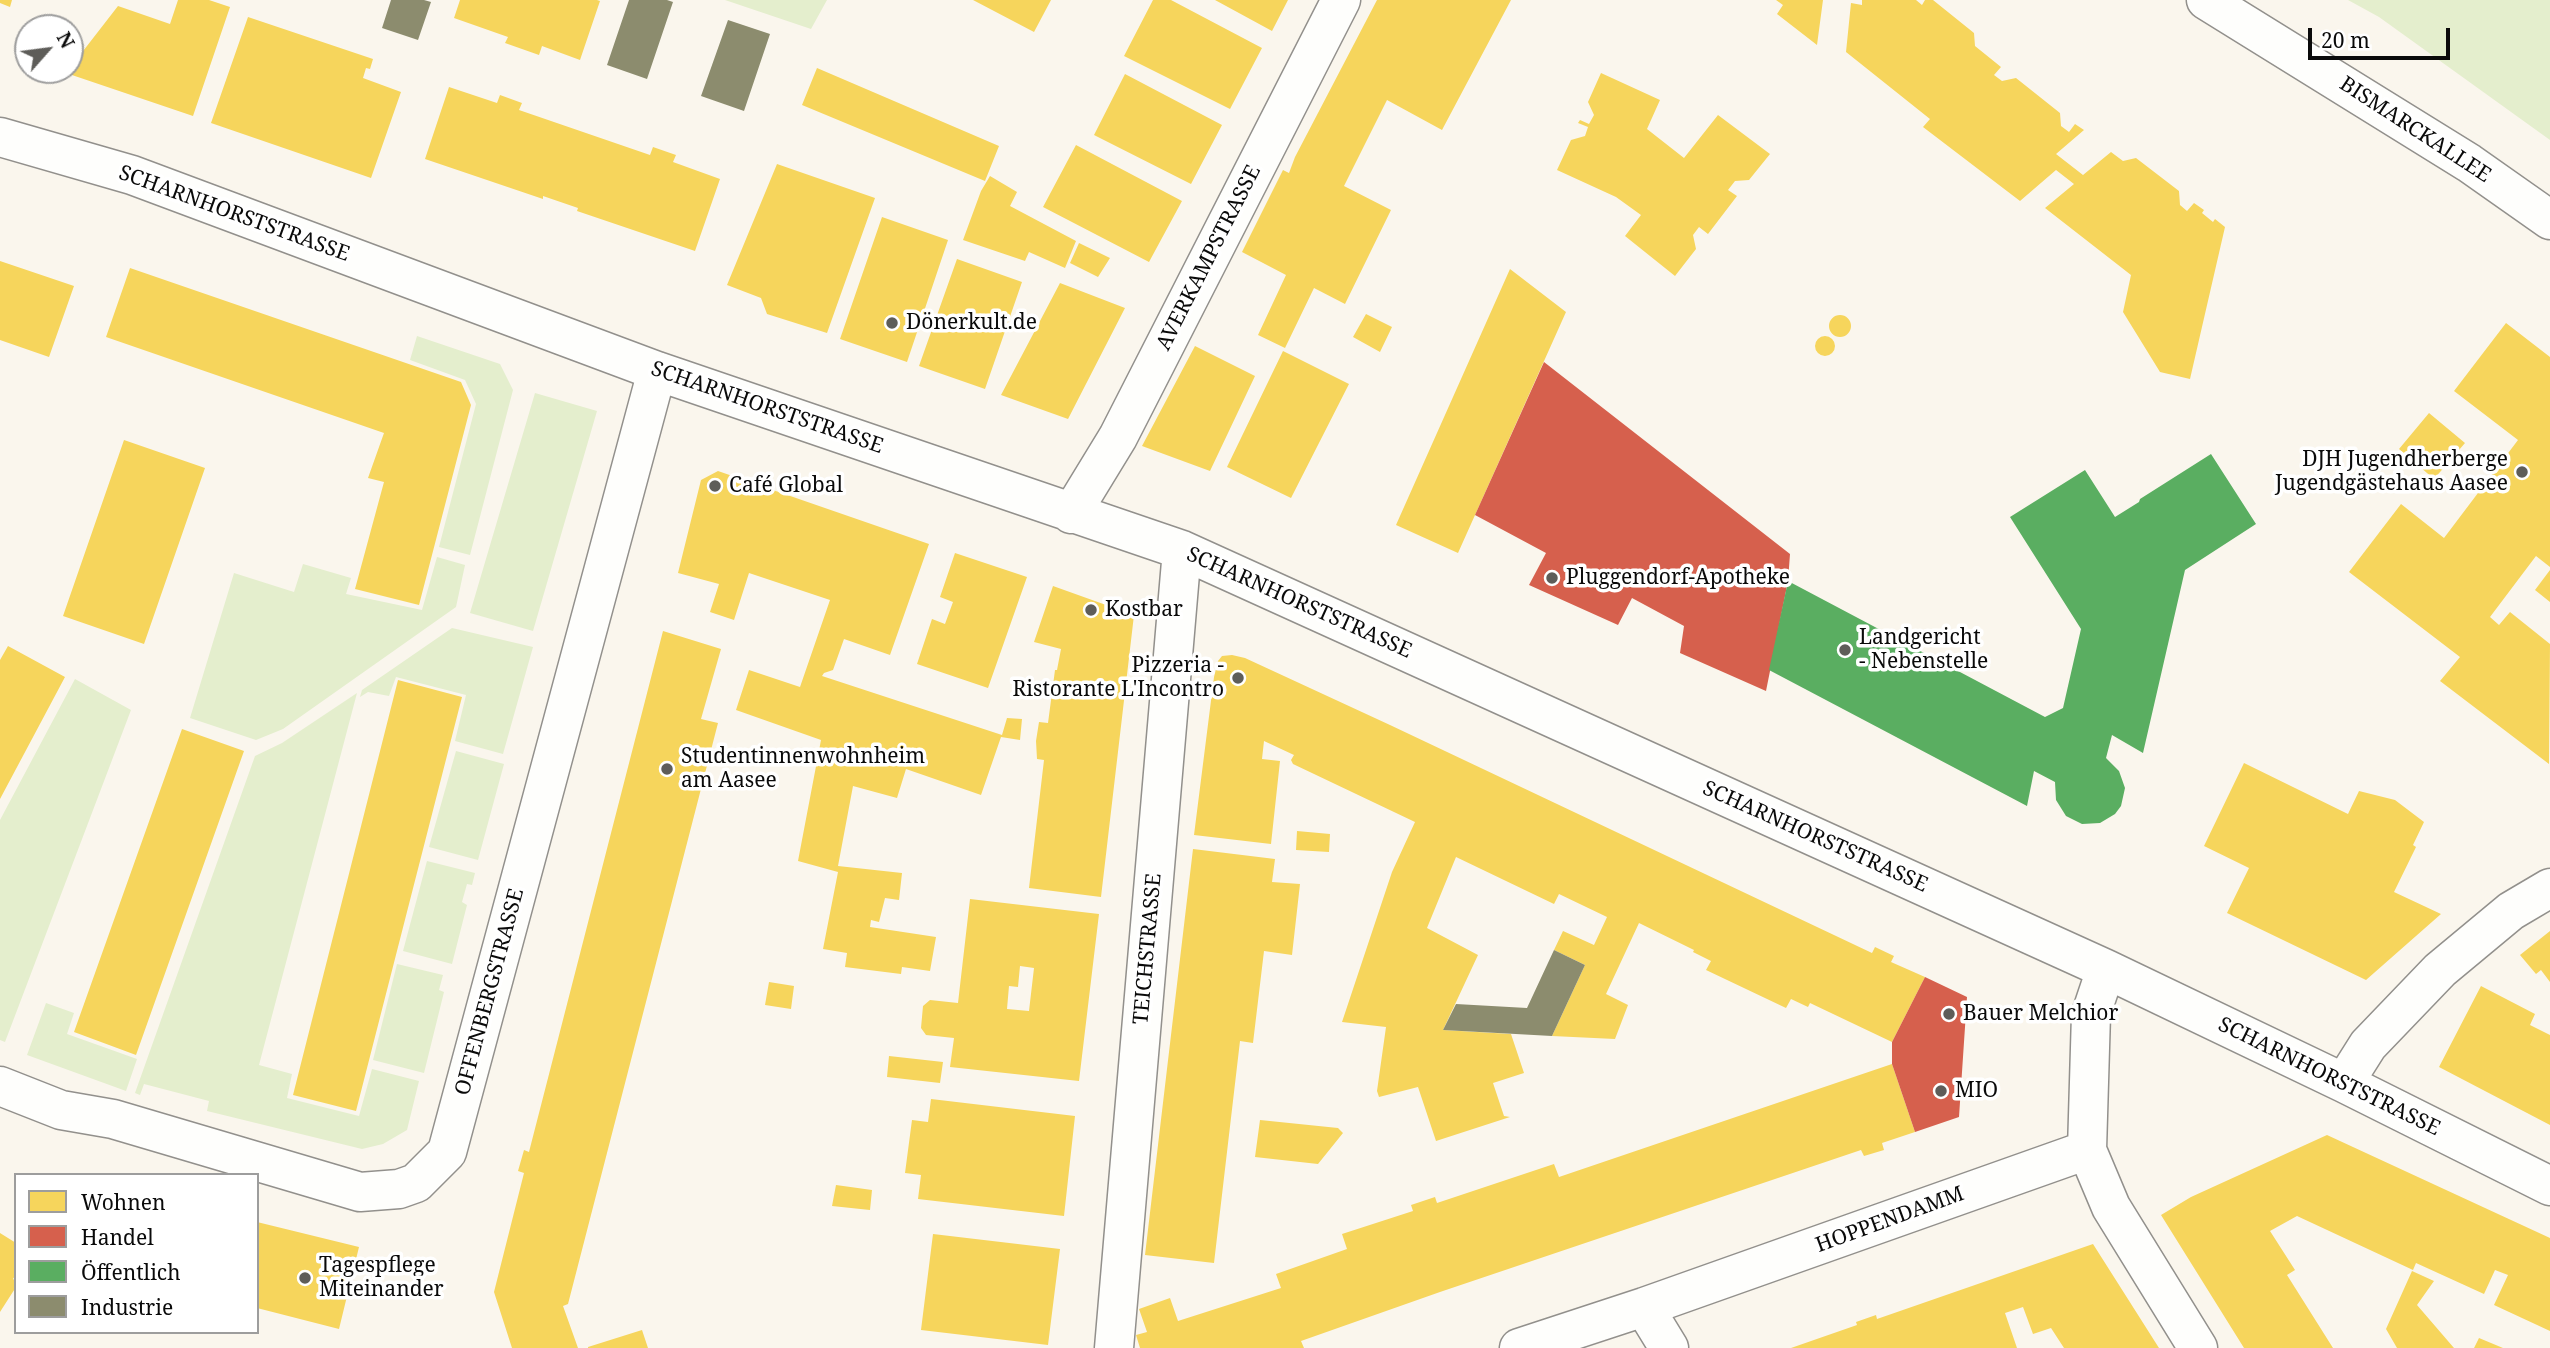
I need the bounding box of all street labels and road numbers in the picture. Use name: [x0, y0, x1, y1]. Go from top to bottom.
street label: BISMARCKALLEE: [2335, 72, 2495, 188]
street label: SCHARNHORSTSTRASSE: [115, 160, 353, 268]
street label: AVERKAMPSTRASSE: [1151, 161, 1267, 355]
street label: SCHARNHORSTSTRASSE: [648, 356, 886, 460]
street label: SCHARNHORSTSTRASSE: [1182, 542, 1416, 664]
street label: SCHARNHORSTSTRASSE: [1698, 776, 1932, 898]
street label: TEICHSTRASSE: [1129, 872, 1167, 1026]
street label: OFFENBERGSTRASSE: [450, 886, 530, 1098]
street label: SCHARNHORSTSTRASSE: [2214, 1012, 2444, 1142]
street label: HOPPENDAMM: [1813, 1182, 1967, 1258]

